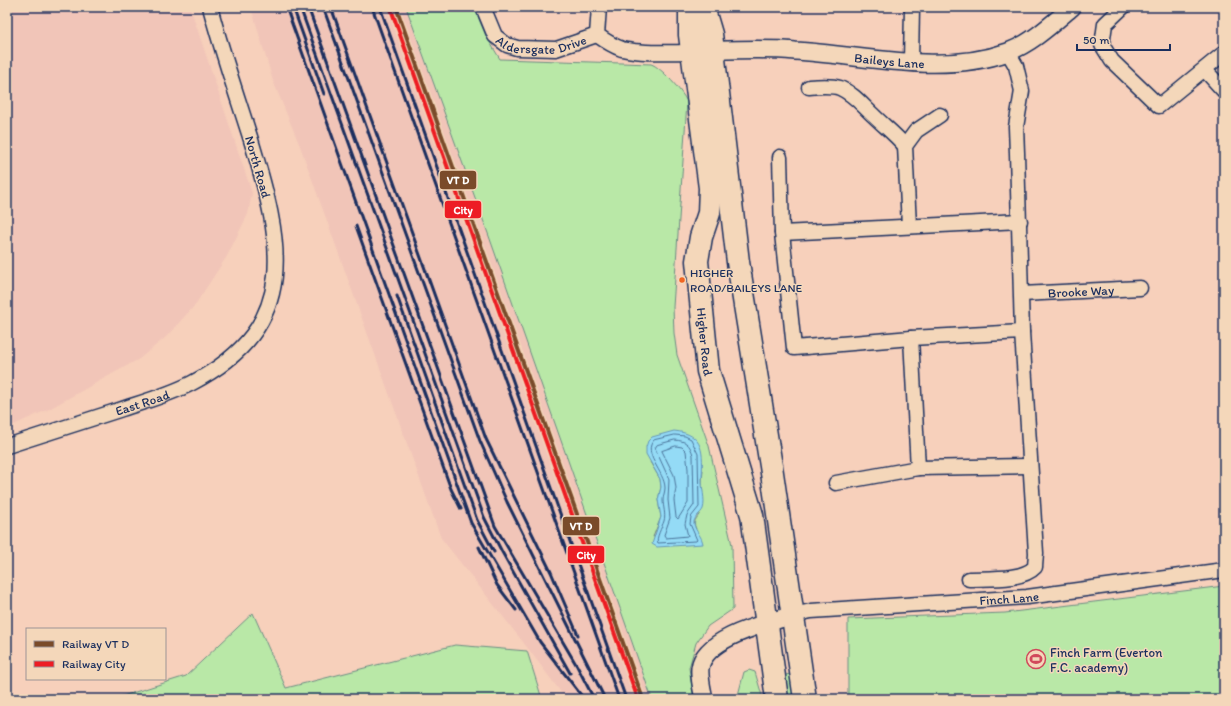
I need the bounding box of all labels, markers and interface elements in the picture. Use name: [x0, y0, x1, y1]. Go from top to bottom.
scale bar: [1077, 26, 1170, 52]
street label: Aldersgate Drive: [493, 32, 588, 56]
text: 50 m: [1083, 33, 1109, 47]
street label: Baileys Lane: [854, 50, 925, 71]
street label: North Road: [242, 134, 274, 200]
line badge: VT D: [439, 170, 477, 190]
text: VT D: [447, 174, 470, 187]
line badge: City: [444, 200, 482, 219]
text: City: [453, 204, 473, 218]
place label: HIGHER ROAD/BAILEYS LANE: [690, 266, 803, 295]
marker: HIGHER ROAD/BAILEYS LANE: [677, 275, 687, 285]
street label: Brooke Way: [1047, 282, 1114, 300]
street label: Higher Road: [694, 307, 717, 378]
street label: East Road: [113, 386, 171, 418]
line badge: VT D: [562, 516, 600, 536]
text: VT D: [570, 520, 593, 533]
line badge: City: [567, 545, 605, 564]
text: City: [576, 549, 596, 563]
street label: Finch Lane: [979, 588, 1040, 608]
legend: [26, 628, 166, 680]
text: Railway VT D: [62, 637, 129, 651]
place label: Finch Farm (Everton F.C. academy): [1050, 645, 1163, 675]
sports icon: Finch Farm (Everton F.C. academy): [1025, 648, 1047, 670]
text: Railway City: [62, 657, 126, 671]

